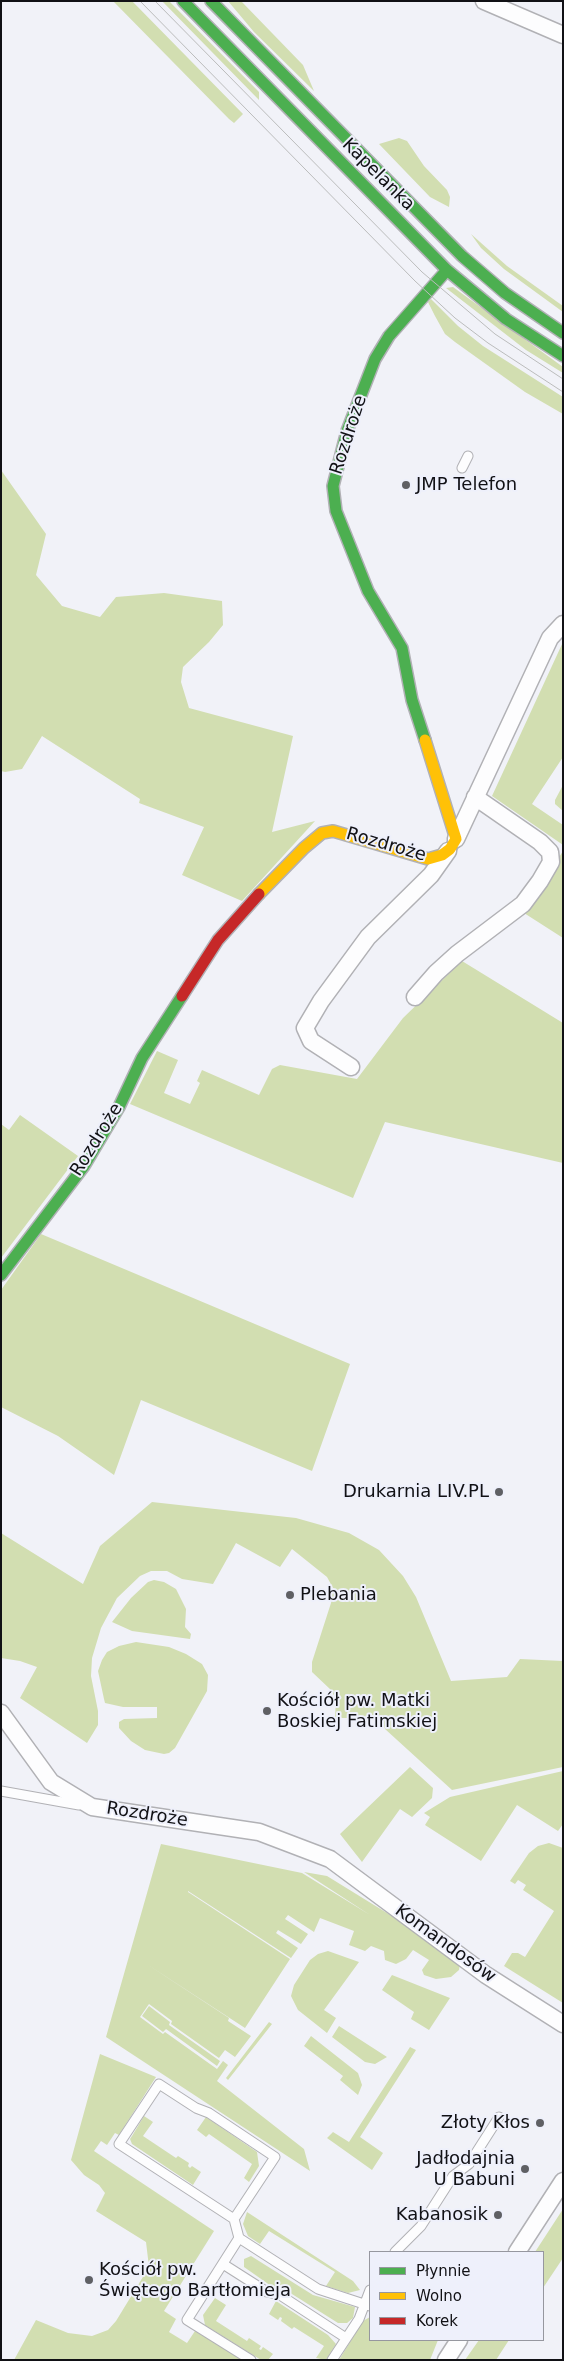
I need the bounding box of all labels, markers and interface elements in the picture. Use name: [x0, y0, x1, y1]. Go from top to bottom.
street label: Kapelanka: [337, 134, 419, 216]
street label: Rozdroże: [326, 393, 372, 477]
place label: JMP Telefon: [416, 474, 517, 496]
marker: JMP Telefon: [400, 479, 412, 491]
street label: Rozdroże: [344, 823, 428, 867]
street label: Rozdroże: [66, 1099, 128, 1181]
place label: Drukarnia LIV.PL: [343, 1481, 489, 1503]
marker: Drukarnia LIV.PL: [493, 1486, 505, 1498]
place label: Plebania: [300, 1584, 377, 1606]
marker: Plebania: [284, 1589, 296, 1601]
place label: Kościół pw. Matki Boskiej Fatimskiej: [277, 1690, 437, 1732]
marker: Kościół pw. Matki Boskiej Fatimskiej: [261, 1705, 273, 1717]
street label: Rozdroże: [105, 1798, 189, 1832]
street label: Komandosów: [390, 1900, 500, 1988]
place label: Złoty Kłos: [441, 2112, 530, 2134]
marker: Złoty Kłos: [534, 2117, 546, 2129]
place label: Jadłodajnia U Babuni: [416, 2148, 515, 2190]
marker: Jadłodajnia U Babuni: [519, 2163, 531, 2175]
place label: Kabanosik: [396, 2204, 488, 2226]
marker: Kabanosik: [492, 2209, 504, 2221]
legend: [369, 2251, 544, 2341]
place label: Kościół pw. Świętego Bartłomieja: [99, 2259, 291, 2302]
text: Płynnie: [416, 2262, 471, 2280]
marker: Kościół pw. Świętego Bartłomieja: [83, 2274, 95, 2286]
text: Wolno: [416, 2287, 462, 2305]
text: Korek: [416, 2312, 458, 2330]

